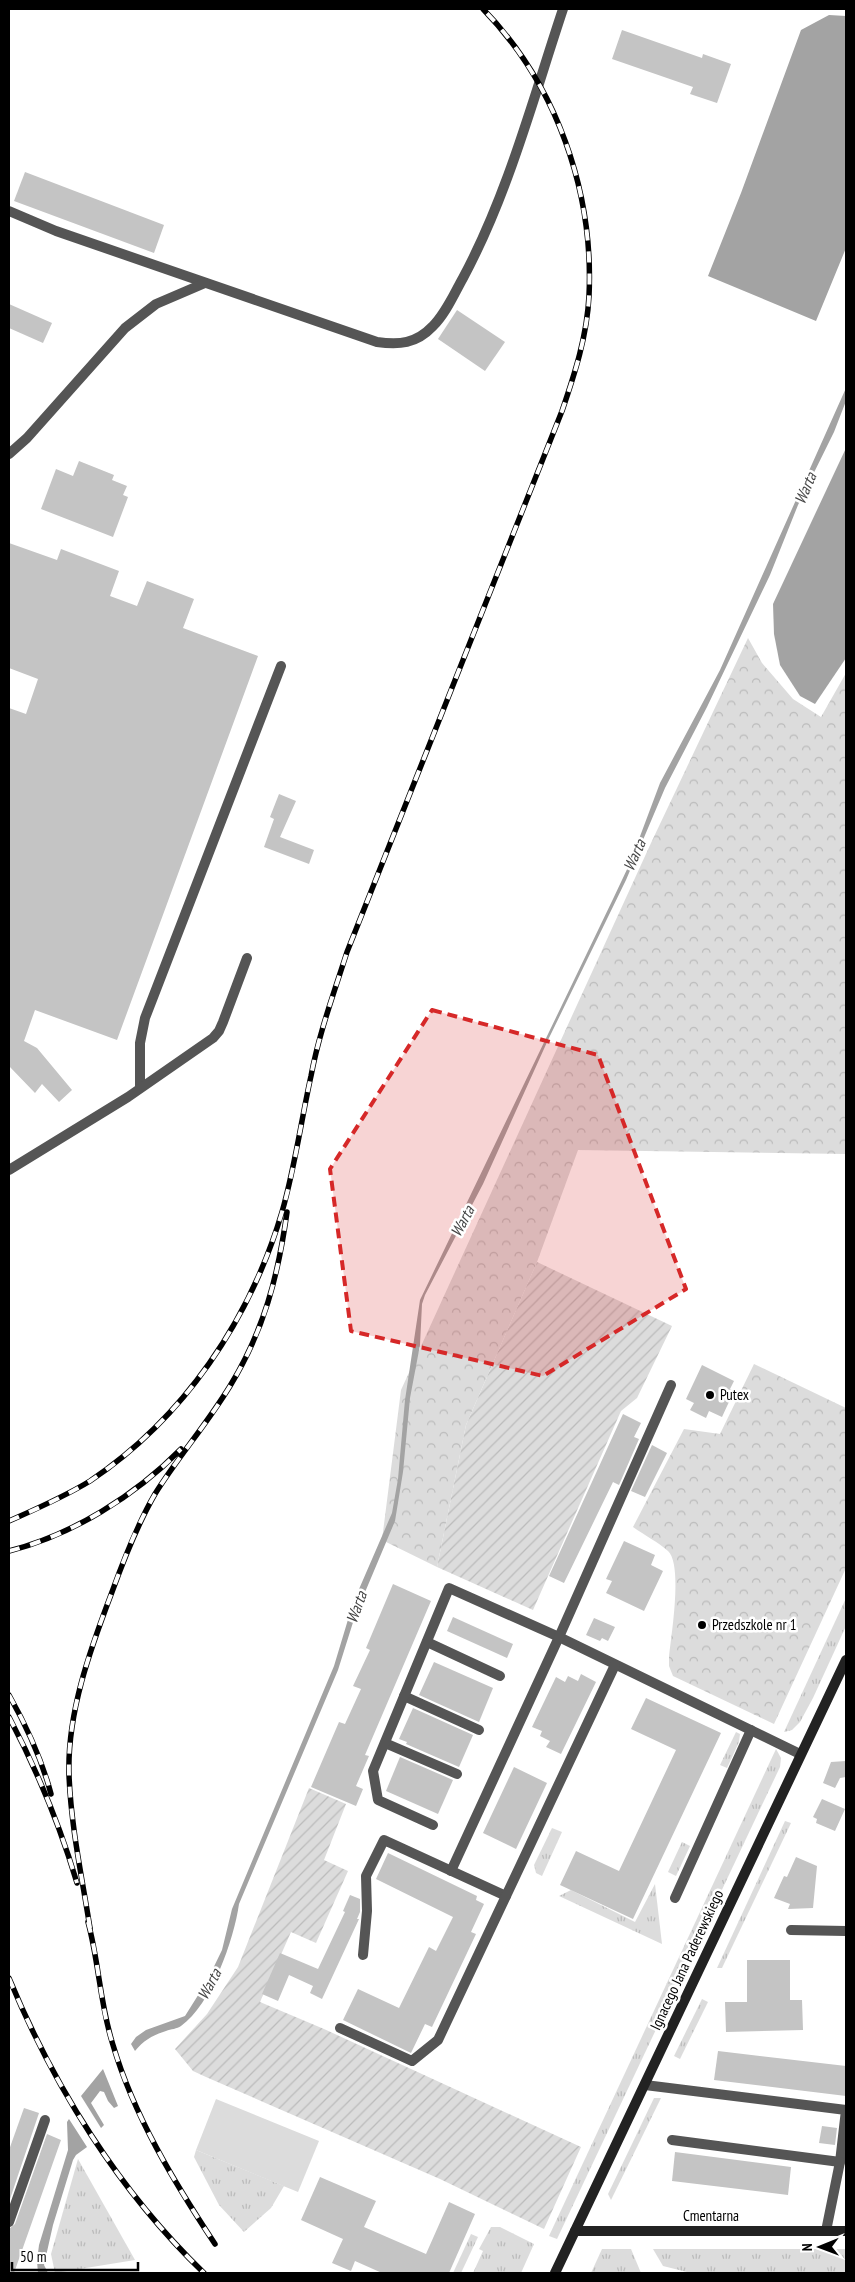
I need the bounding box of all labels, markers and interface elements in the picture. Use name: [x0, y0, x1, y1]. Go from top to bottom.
water label: Warta: [790, 468, 821, 507]
water label: Warta: [618, 835, 650, 874]
water label: Warta: [446, 1201, 479, 1240]
place label: Putex: [720, 1385, 749, 1404]
marker: Putex: [704, 1389, 716, 1401]
water label: Warta: [341, 1587, 371, 1626]
place label: Przedszkole nr 1: [712, 1615, 797, 1634]
marker: Przedszkole nr 1: [696, 1619, 708, 1631]
street label: Ignacego Jana Paderewskiego: [646, 1887, 727, 2033]
water label: Warta: [193, 1964, 226, 2003]
street label: Cmentarna: [683, 2206, 739, 2225]
north arrow: [795, 2222, 845, 2272]
scale bar: [12, 2240, 139, 2272]
text: N: [798, 2243, 816, 2251]
text: 50 m: [20, 2247, 46, 2266]

